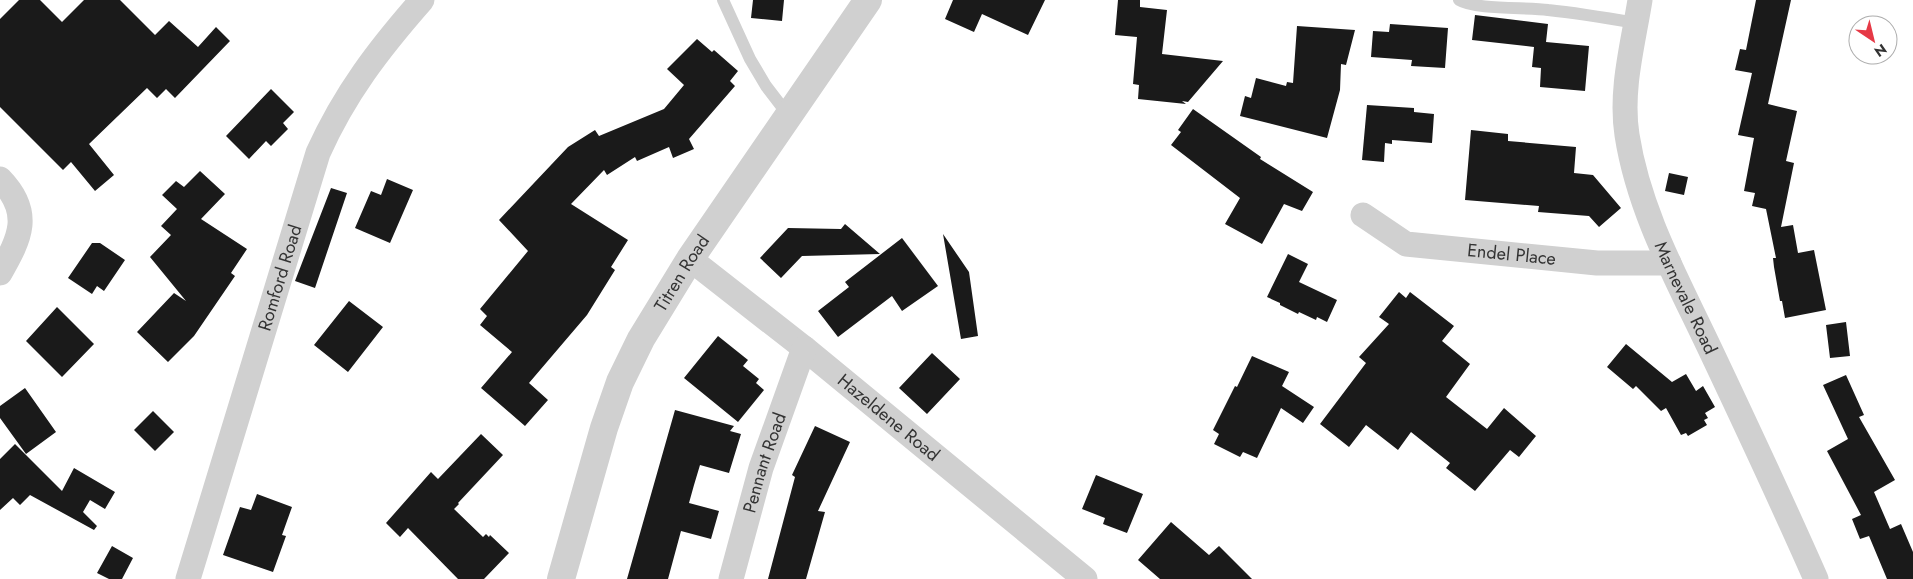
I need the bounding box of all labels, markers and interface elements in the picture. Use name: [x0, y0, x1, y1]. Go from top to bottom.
north arrow: [1848, 15, 1898, 65]
text: N: [1870, 39, 1891, 62]
street label: Romford Road: [252, 221, 308, 334]
street label: Titren Road: [648, 230, 716, 317]
street label: Endel Place: [1466, 237, 1557, 272]
street label: Marnevale Road: [1648, 237, 1724, 359]
street label: Hazeldene Road: [832, 368, 945, 467]
street label: Pennant Road: [736, 409, 793, 516]

